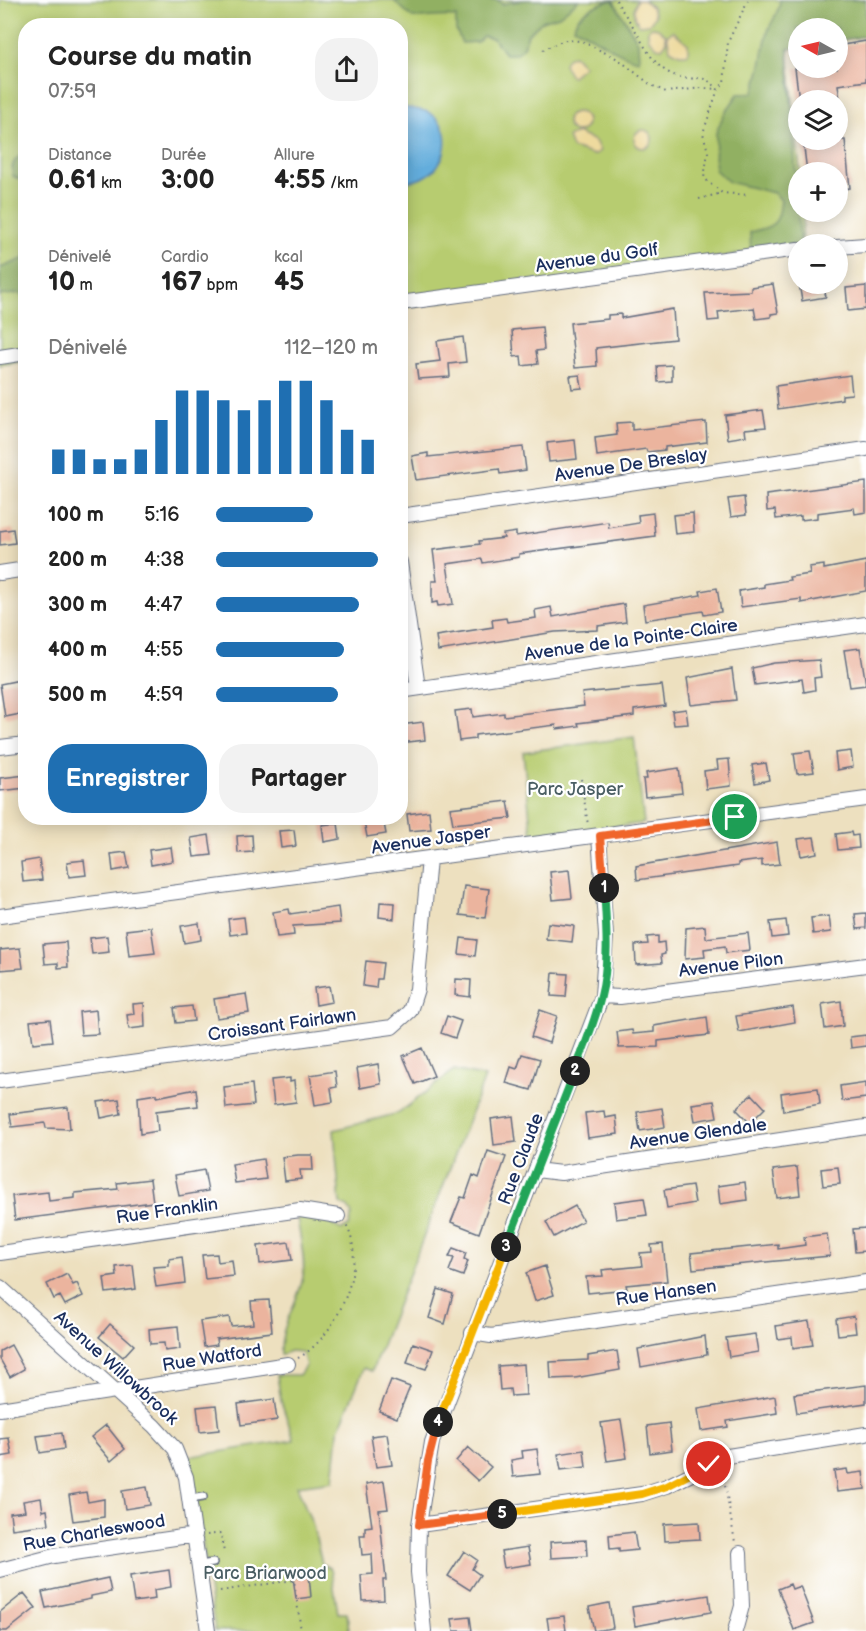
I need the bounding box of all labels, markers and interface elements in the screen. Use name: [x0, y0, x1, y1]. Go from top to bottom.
north arrow: [788, 18, 848, 78]
map controls: [788, 18, 848, 294]
button: share: [315, 38, 378, 101]
text: Course du matin: [48, 41, 252, 73]
text: 07:59: [48, 80, 97, 104]
button: layers: [788, 90, 848, 150]
text: Distance: [48, 146, 112, 165]
text: Durée: [161, 146, 206, 165]
text: Allure: [274, 146, 315, 165]
button: +: [788, 162, 848, 222]
text: 0.61: [48, 165, 97, 196]
text: 3:00: [161, 165, 215, 196]
text: 4:55: [274, 165, 326, 196]
text: km: [97, 174, 122, 193]
text: /km: [326, 174, 358, 193]
button: −: [788, 234, 848, 294]
street label: Avenue du Golf: [534, 239, 660, 277]
text: Dénivelé: [48, 248, 111, 267]
text: Cardio: [161, 248, 209, 267]
text: kcal: [274, 248, 303, 267]
text: 10: [48, 267, 75, 298]
text: 167: [161, 267, 202, 298]
text: 45: [274, 267, 304, 298]
text: m: [75, 276, 93, 295]
text: bpm: [202, 276, 238, 295]
text: Dénivelé: [48, 336, 127, 360]
text: 112–120 m: [284, 336, 378, 360]
street label: Avenue De Breslay: [553, 444, 710, 486]
text: 100 m: [48, 503, 104, 527]
text: 5:16: [144, 503, 179, 527]
text: 200 m: [48, 548, 107, 572]
text: 4:38: [144, 548, 184, 572]
text: 300 m: [48, 593, 107, 617]
text: 4:47: [144, 593, 182, 617]
street label: Avenue de la Pointe-Claire: [523, 615, 739, 665]
text: 400 m: [48, 638, 107, 662]
text: 4:55: [144, 638, 183, 662]
text: 500 m: [48, 683, 107, 707]
text: 4:59: [144, 683, 183, 707]
button: Enregistrer: [48, 744, 207, 813]
button: Partager: [219, 744, 378, 813]
park label: Parc Jasper: [527, 779, 624, 800]
pin: [709, 791, 760, 842]
icon: arrive: [718, 800, 751, 833]
street label: Avenue Jasper: [370, 821, 492, 859]
pin: 1: [589, 873, 619, 903]
text: 1: [601, 878, 607, 897]
street label: Avenue Pilon: [678, 948, 784, 982]
street label: Croissant Fairlawn: [207, 1004, 357, 1046]
pin: 2: [560, 1056, 590, 1086]
text: 2: [570, 1061, 580, 1080]
street label: Rue Claude: [494, 1110, 548, 1208]
street label: Avenue Glendale: [628, 1114, 768, 1154]
street label: Rue Franklin: [115, 1193, 219, 1229]
pin: 3: [491, 1232, 521, 1262]
text: 3: [501, 1237, 511, 1256]
street label: Rue Hansen: [614, 1276, 718, 1310]
street label: Avenue Willowbrook: [50, 1307, 183, 1429]
street label: Rue Watford: [161, 1340, 263, 1376]
pin: 4: [423, 1407, 453, 1437]
text: 4: [433, 1412, 443, 1431]
pin: [683, 1438, 734, 1489]
icon: check: [692, 1447, 725, 1480]
pin: 5: [487, 1499, 517, 1529]
text: 5: [497, 1504, 507, 1523]
street label: Rue Charleswood: [21, 1510, 167, 1556]
park label: Parc Briarwood: [203, 1563, 327, 1584]

